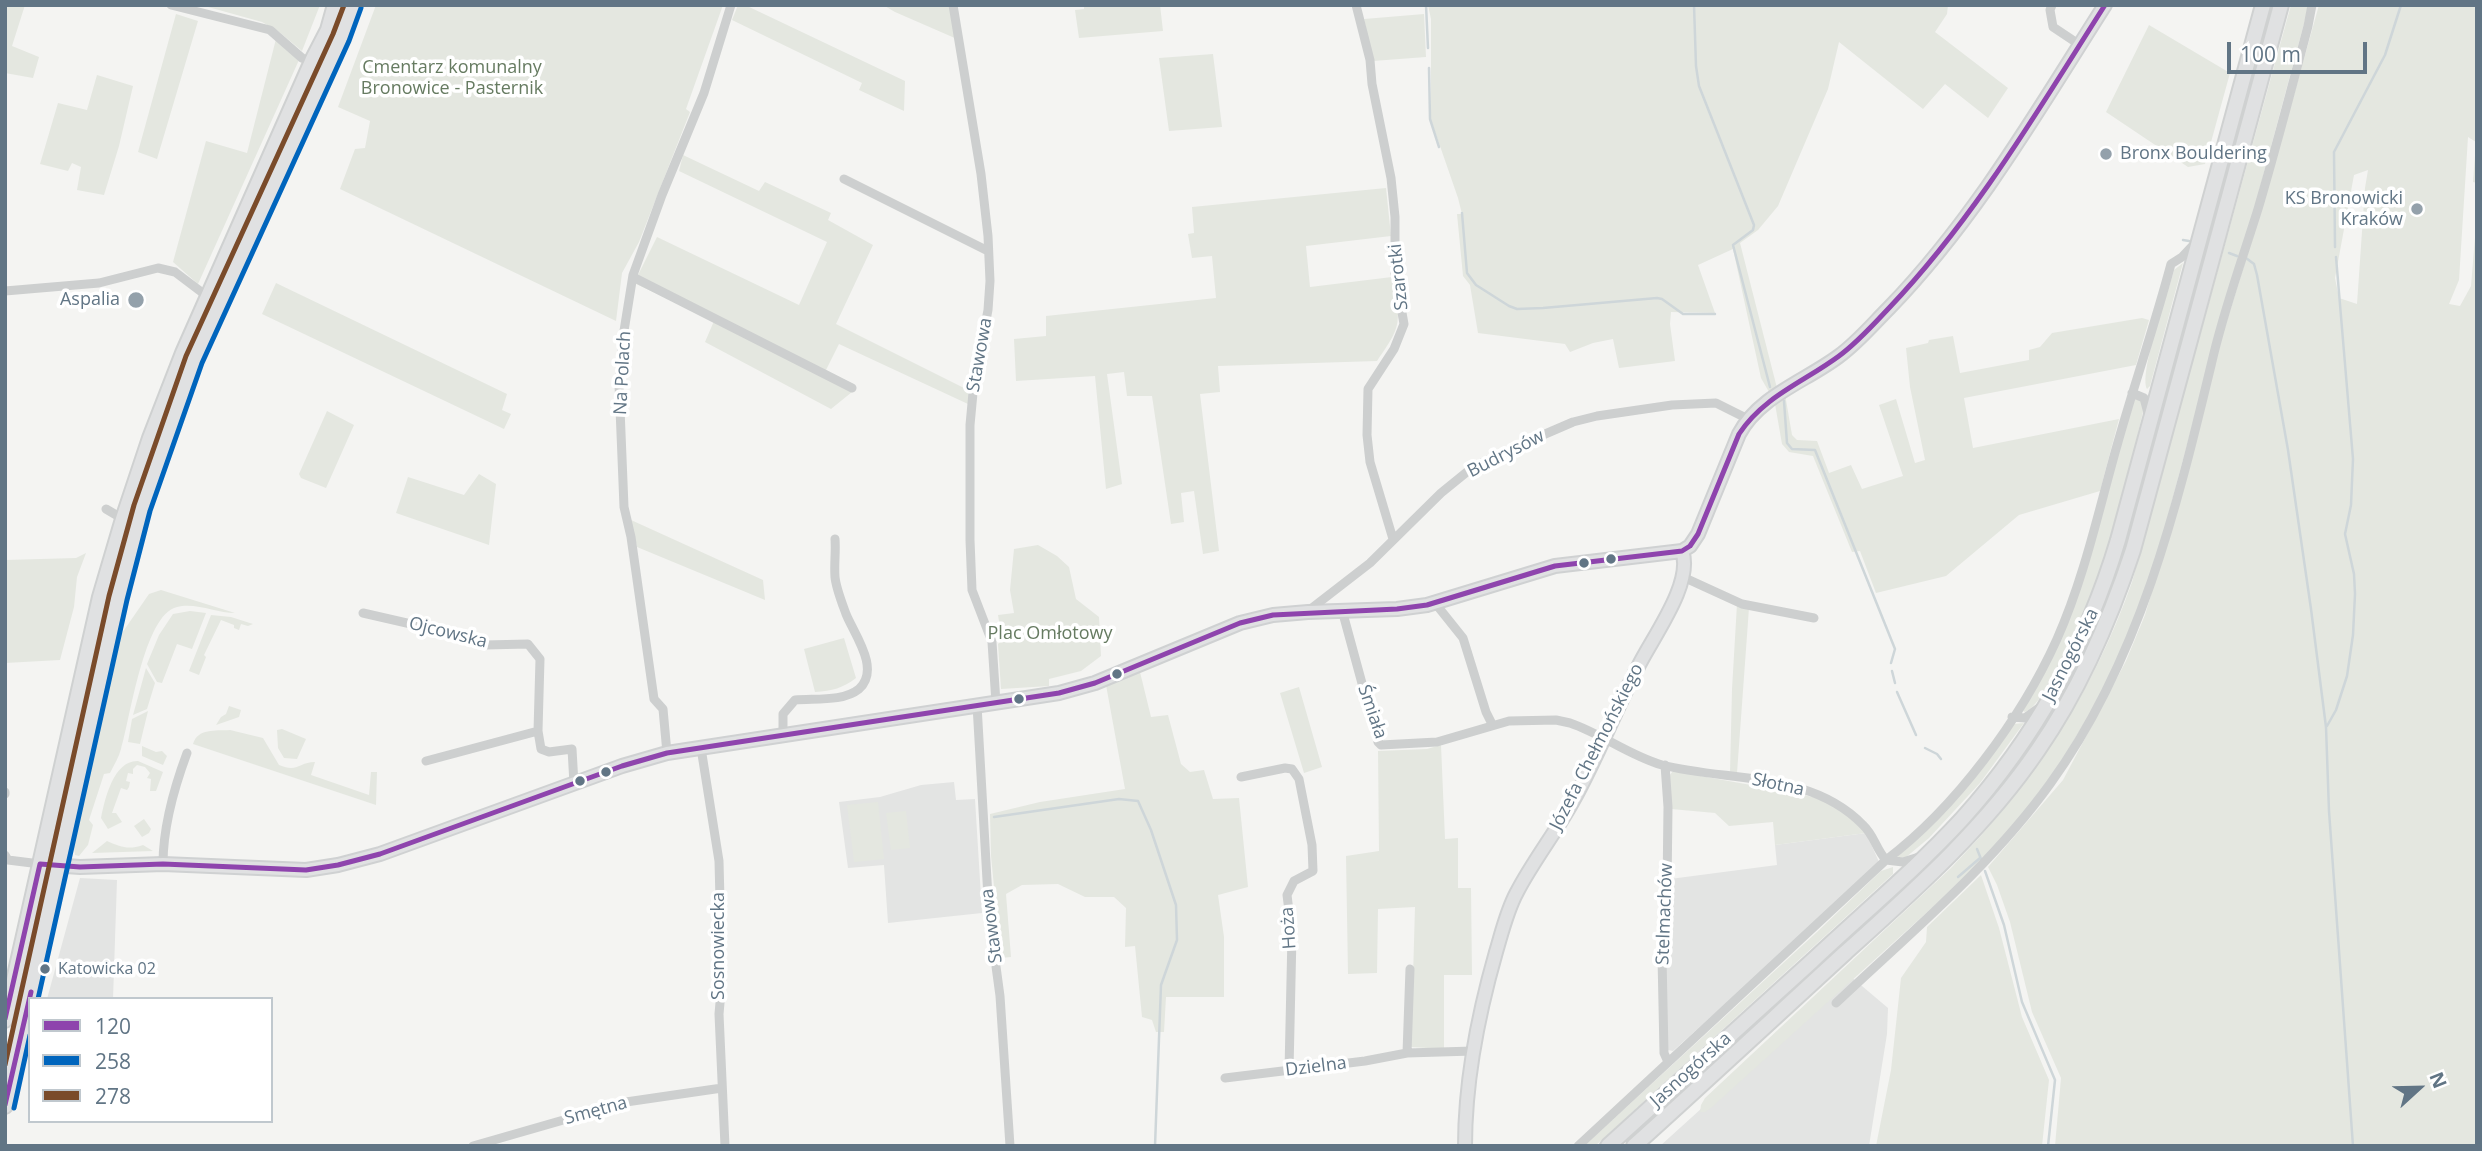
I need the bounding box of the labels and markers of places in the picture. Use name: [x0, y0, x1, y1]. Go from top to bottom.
place label: Bronx Bouldering: [2120, 143, 2267, 165]
marker: Bronx Bouldering: [2098, 146, 2114, 162]
place label: KS Bronowicki Kraków: [2285, 188, 2403, 230]
marker: KS Bronowicki Kraków: [2409, 201, 2425, 217]
place label: Aspalia: [60, 289, 120, 311]
marker: Aspalia: [126, 290, 146, 310]
unlabelled marker: [1604, 552, 1618, 566]
unlabelled marker: [1577, 556, 1591, 570]
unlabelled marker: [1110, 667, 1124, 681]
unlabelled marker: [1012, 692, 1026, 706]
unlabelled marker: [599, 765, 613, 779]
unlabelled marker: [573, 774, 587, 788]
place label: Katowicka 02: [58, 959, 156, 979]
marker: Katowicka 02: [38, 962, 52, 976]

